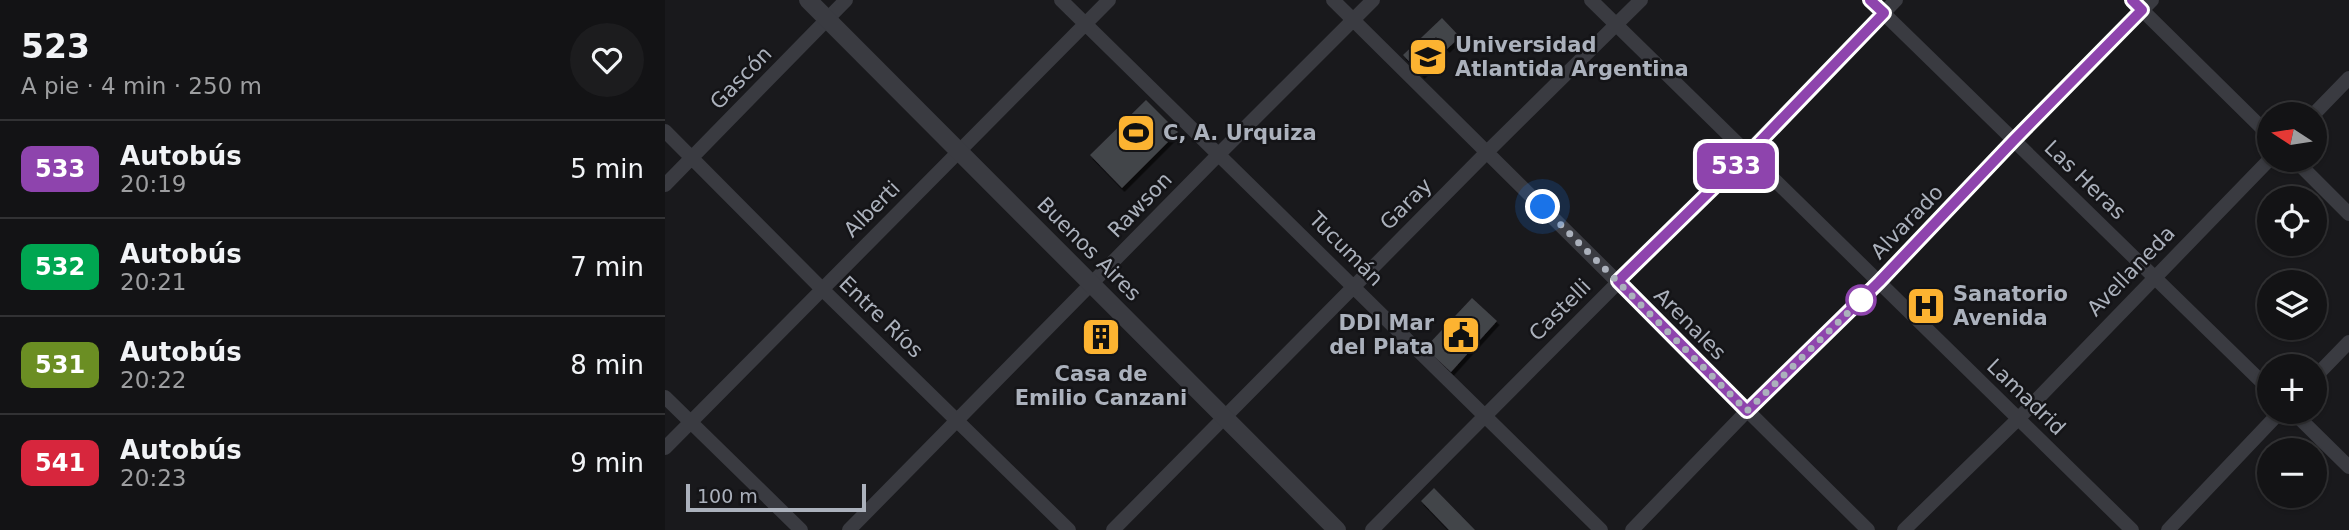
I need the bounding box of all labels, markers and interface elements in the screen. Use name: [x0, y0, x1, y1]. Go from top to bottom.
button: heart: [570, 23, 644, 97]
text: 523: [21, 27, 90, 66]
place label: Universidad Atlantida Argentina: [1455, 33, 1689, 81]
school or university icon: Universidad Atlantida Argentina: [1407, 36, 1449, 78]
street label: Gascón: [705, 42, 777, 114]
text: A pie · 4 min · 250 m: [21, 73, 262, 99]
north arrow: [2257, 102, 2327, 172]
map controls: [2257, 102, 2327, 508]
sports icon: C, A. Urquiza: [1115, 112, 1157, 154]
place label: C, A. Urquiza: [1163, 121, 1317, 145]
street label: Las Heras: [2039, 135, 2131, 225]
text: Autobús: [120, 141, 242, 171]
line badge: 533: [1696, 143, 1776, 189]
text: 533: [1711, 152, 1761, 180]
text: 5 min: [570, 154, 644, 184]
text: 533: [35, 155, 85, 183]
street label: Rawson: [1103, 167, 1177, 243]
text: 20:19: [120, 171, 186, 197]
street label: Garay: [1375, 173, 1437, 235]
street label: Alberti: [839, 176, 905, 242]
street label: Alvarado: [1866, 180, 1948, 264]
button: locate: [2257, 186, 2327, 256]
your location: [1525, 189, 1560, 224]
street label: Buenos Aires: [1032, 192, 1146, 306]
street label: Tucumán: [1303, 206, 1388, 291]
street label: Avellaneda: [2082, 221, 2180, 321]
text: Autobús: [120, 239, 242, 269]
text: 7 min: [570, 252, 644, 282]
text: 532: [35, 253, 85, 281]
text: 20:21: [120, 269, 186, 295]
button: layers: [2257, 270, 2327, 340]
street label: Entre Ríos: [834, 271, 928, 363]
street label: Castelli: [1524, 274, 1596, 346]
place label: Sanatorio Avenida: [1953, 282, 2068, 330]
street label: Arenales: [1649, 283, 1731, 365]
unlabelled marker: [1846, 285, 1876, 315]
hospital icon: Sanatorio Avenida: [1905, 285, 1947, 327]
place label: DDI Mar del Plata: [1329, 311, 1435, 359]
public building icon: DDI Mar del Plata: [1440, 314, 1482, 356]
building icon: Casa de Emilio Canzani: [1080, 316, 1122, 358]
text: Autobús: [120, 337, 242, 367]
text: 8 min: [570, 350, 644, 380]
text: 531: [35, 351, 85, 379]
street label: Lamadrid: [1982, 354, 2070, 440]
button: +: [2257, 354, 2327, 424]
place label: Casa de Emilio Canzani: [1015, 362, 1187, 410]
text: 20:22: [120, 367, 186, 393]
text: Autobús: [120, 435, 242, 465]
button: −: [2257, 438, 2327, 508]
text: 9 min: [570, 448, 644, 478]
text: 541: [35, 449, 85, 477]
text: 20:23: [120, 465, 186, 491]
scale bar: [686, 481, 866, 513]
text: 100 m: [697, 485, 758, 507]

